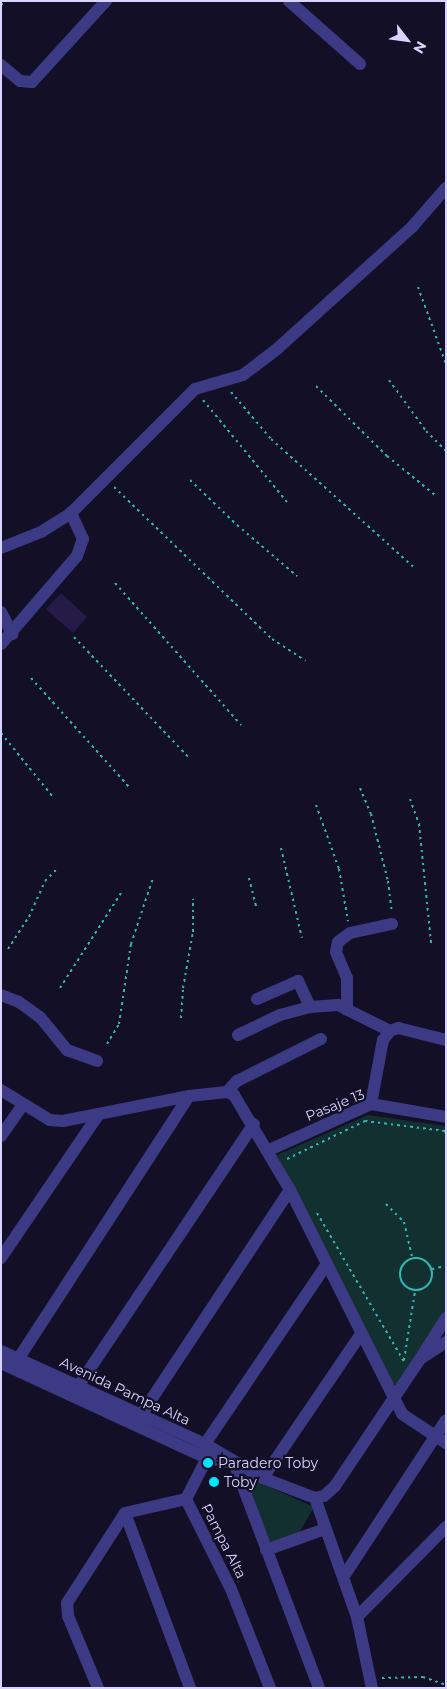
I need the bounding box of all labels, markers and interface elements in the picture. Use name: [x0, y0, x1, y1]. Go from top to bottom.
north arrow: [382, 15, 432, 65]
text: N: [409, 38, 431, 57]
street label: Pasaje 13: [303, 1086, 367, 1124]
street label: Avenida Pampa Alta: [57, 1353, 193, 1429]
place label: Paradero Toby: [218, 1455, 318, 1471]
marker: Paradero Toby: [202, 1457, 214, 1469]
place label: Toby: [224, 1474, 257, 1490]
marker: Toby: [208, 1476, 220, 1488]
street label: Pampa Alta: [198, 1501, 250, 1581]

